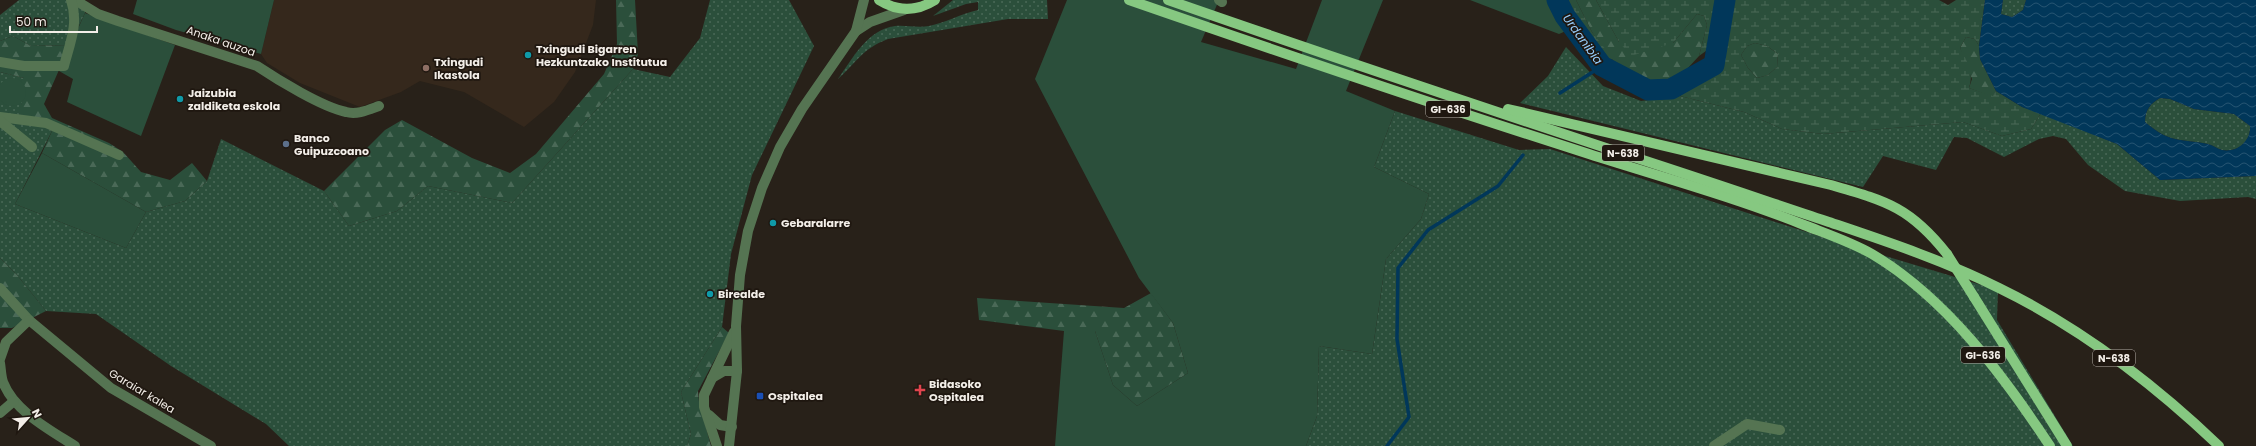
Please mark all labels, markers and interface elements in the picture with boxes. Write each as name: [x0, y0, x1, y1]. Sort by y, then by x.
scale bar: [10, 8, 97, 34]
water label: Urdanibia: [1559, 10, 1607, 68]
text: 50 m: [16, 13, 47, 30]
street label: Anaka auzoa: [184, 22, 258, 60]
place label: Txingudi Bigarren Hezkuntzako Institutua: [536, 41, 667, 70]
marker: Txingudi Bigarren Hezkuntzako Institutua: [523, 50, 533, 60]
place label: Txingudi Ikastola: [434, 54, 483, 83]
marker: Txingudi Ikastola: [421, 63, 431, 73]
place label: Jaizubia zaldiketa eskola: [188, 85, 280, 114]
marker: Jaizubia zaldiketa eskola: [175, 94, 185, 104]
road number: GI-636: [1426, 101, 1470, 117]
place label: Banco Guipuzcoano: [294, 130, 369, 159]
marker: Banco Guipuzcoano: [281, 139, 291, 149]
road number: N-638: [1602, 145, 1644, 161]
place label: Gebaralarre: [781, 215, 850, 231]
marker: Gebaralarre: [768, 218, 778, 228]
place label: Birealde: [718, 286, 765, 302]
marker: Birealde: [705, 289, 715, 299]
road number: GI-636: [1961, 347, 2005, 363]
road number: N-638: [2093, 350, 2135, 366]
street label: Garaiar kalea: [106, 365, 178, 417]
place label: Bidasoko Ospitalea: [929, 376, 984, 405]
marker: Bidasoko Ospitalea: [914, 384, 926, 396]
place label: Ospitalea: [768, 388, 823, 404]
marker: Ospitalea: [755, 391, 765, 401]
north arrow: [8, 398, 48, 438]
text: N: [28, 406, 46, 421]

